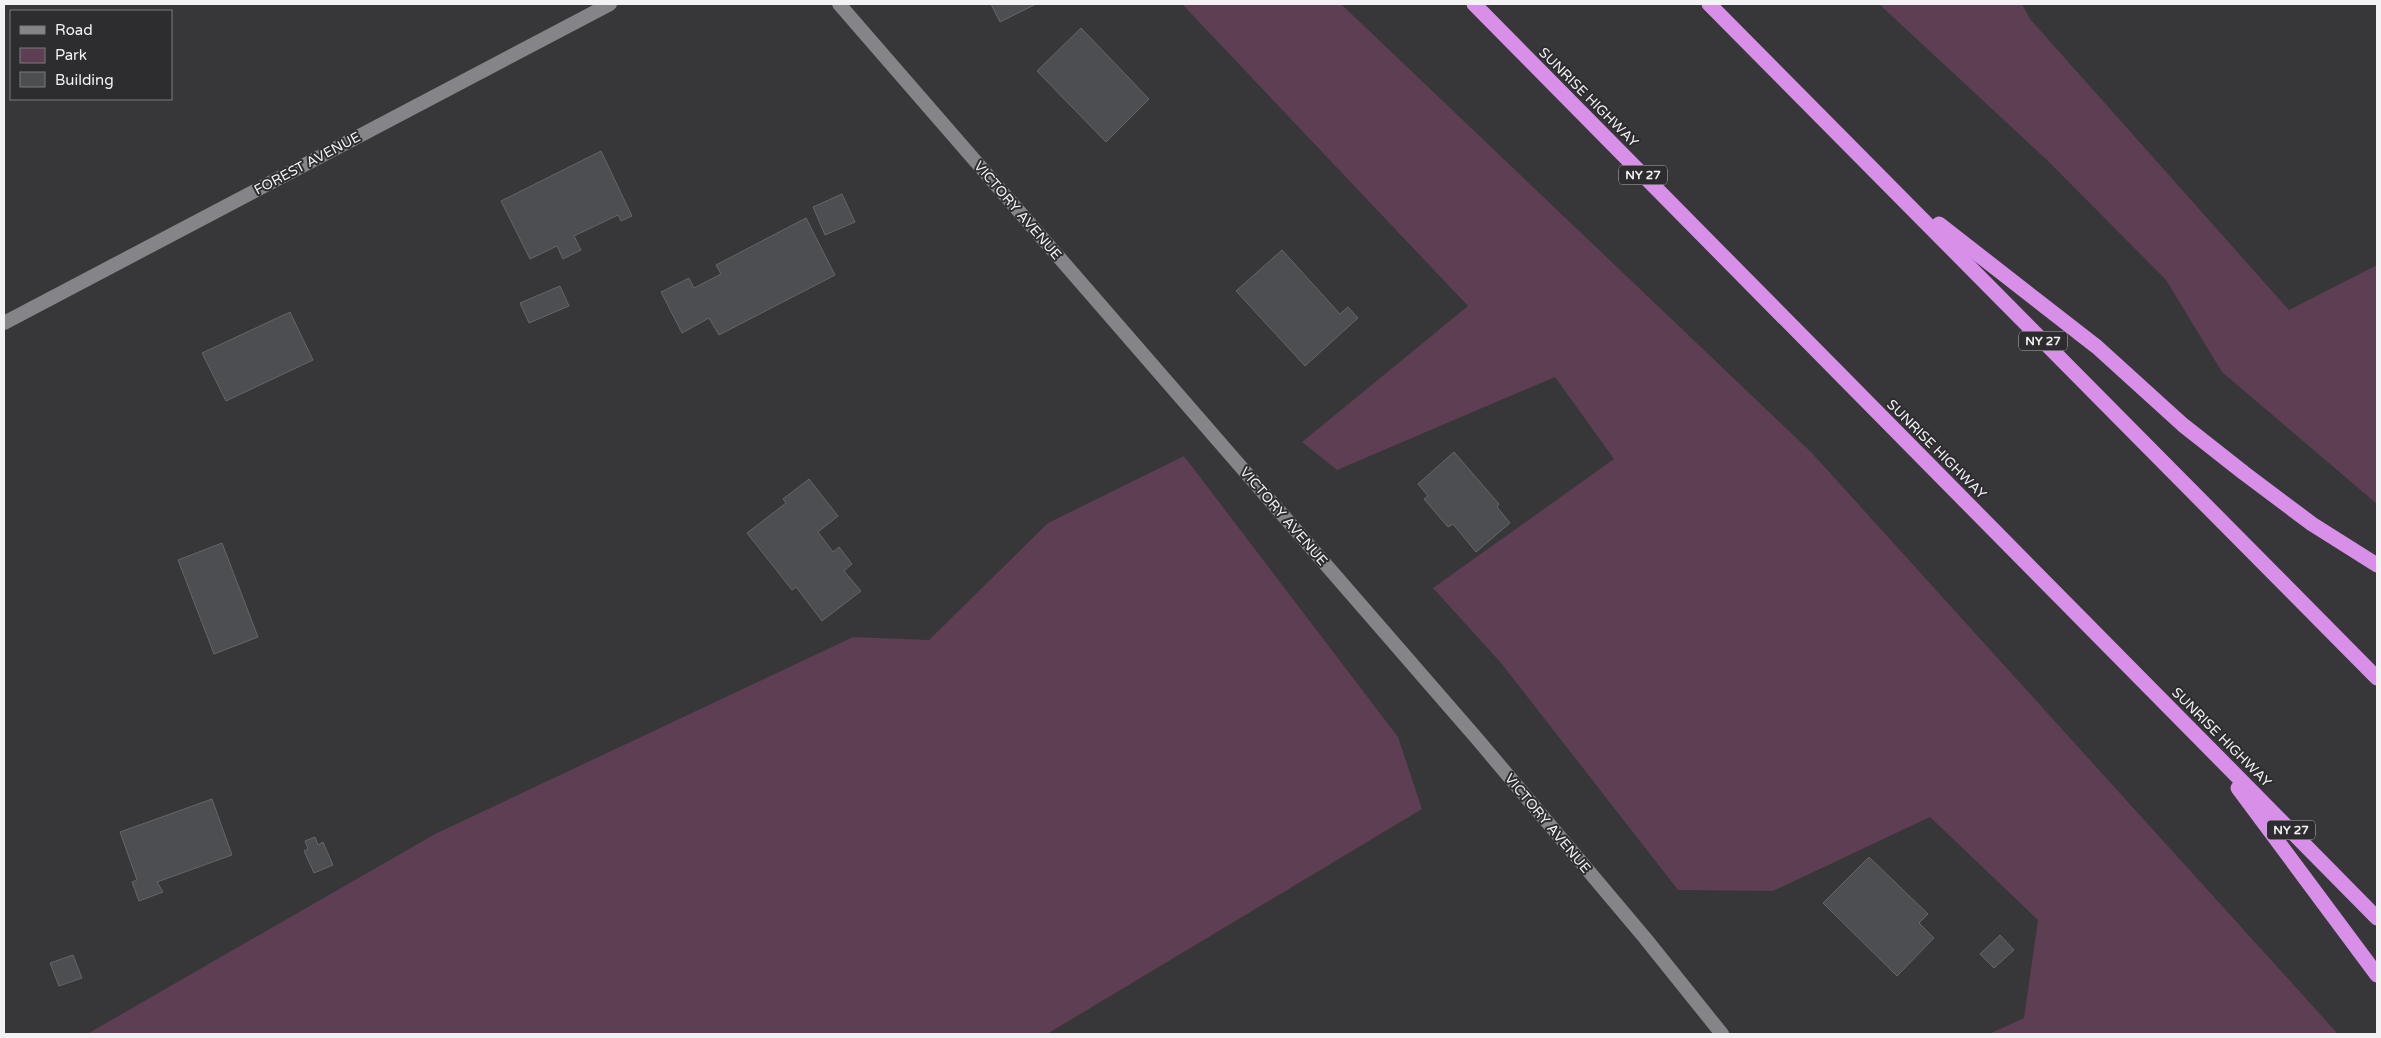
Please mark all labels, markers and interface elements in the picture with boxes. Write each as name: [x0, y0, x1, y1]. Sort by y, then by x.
legend: [10, 10, 172, 100]
text: Road: [55, 21, 93, 39]
street label: SUNRISE HIGHWAY: [1535, 44, 1642, 151]
text: Park: [55, 46, 87, 64]
text: Building: [55, 71, 114, 89]
street label: FOREST AVENUE: [251, 128, 363, 199]
street label: VICTORY AVENUE: [970, 158, 1065, 263]
road number: NY 27: [1619, 166, 1667, 184]
road number: NY 27: [2019, 332, 2067, 351]
street label: SUNRISE HIGHWAY: [1883, 396, 1990, 503]
street label: VICTORY AVENUE: [1236, 464, 1331, 569]
street label: SUNRISE HIGHWAY: [2168, 684, 2275, 791]
street label: VICTORY AVENUE: [1501, 770, 1594, 877]
road number: NY 27: [2267, 820, 2315, 840]

